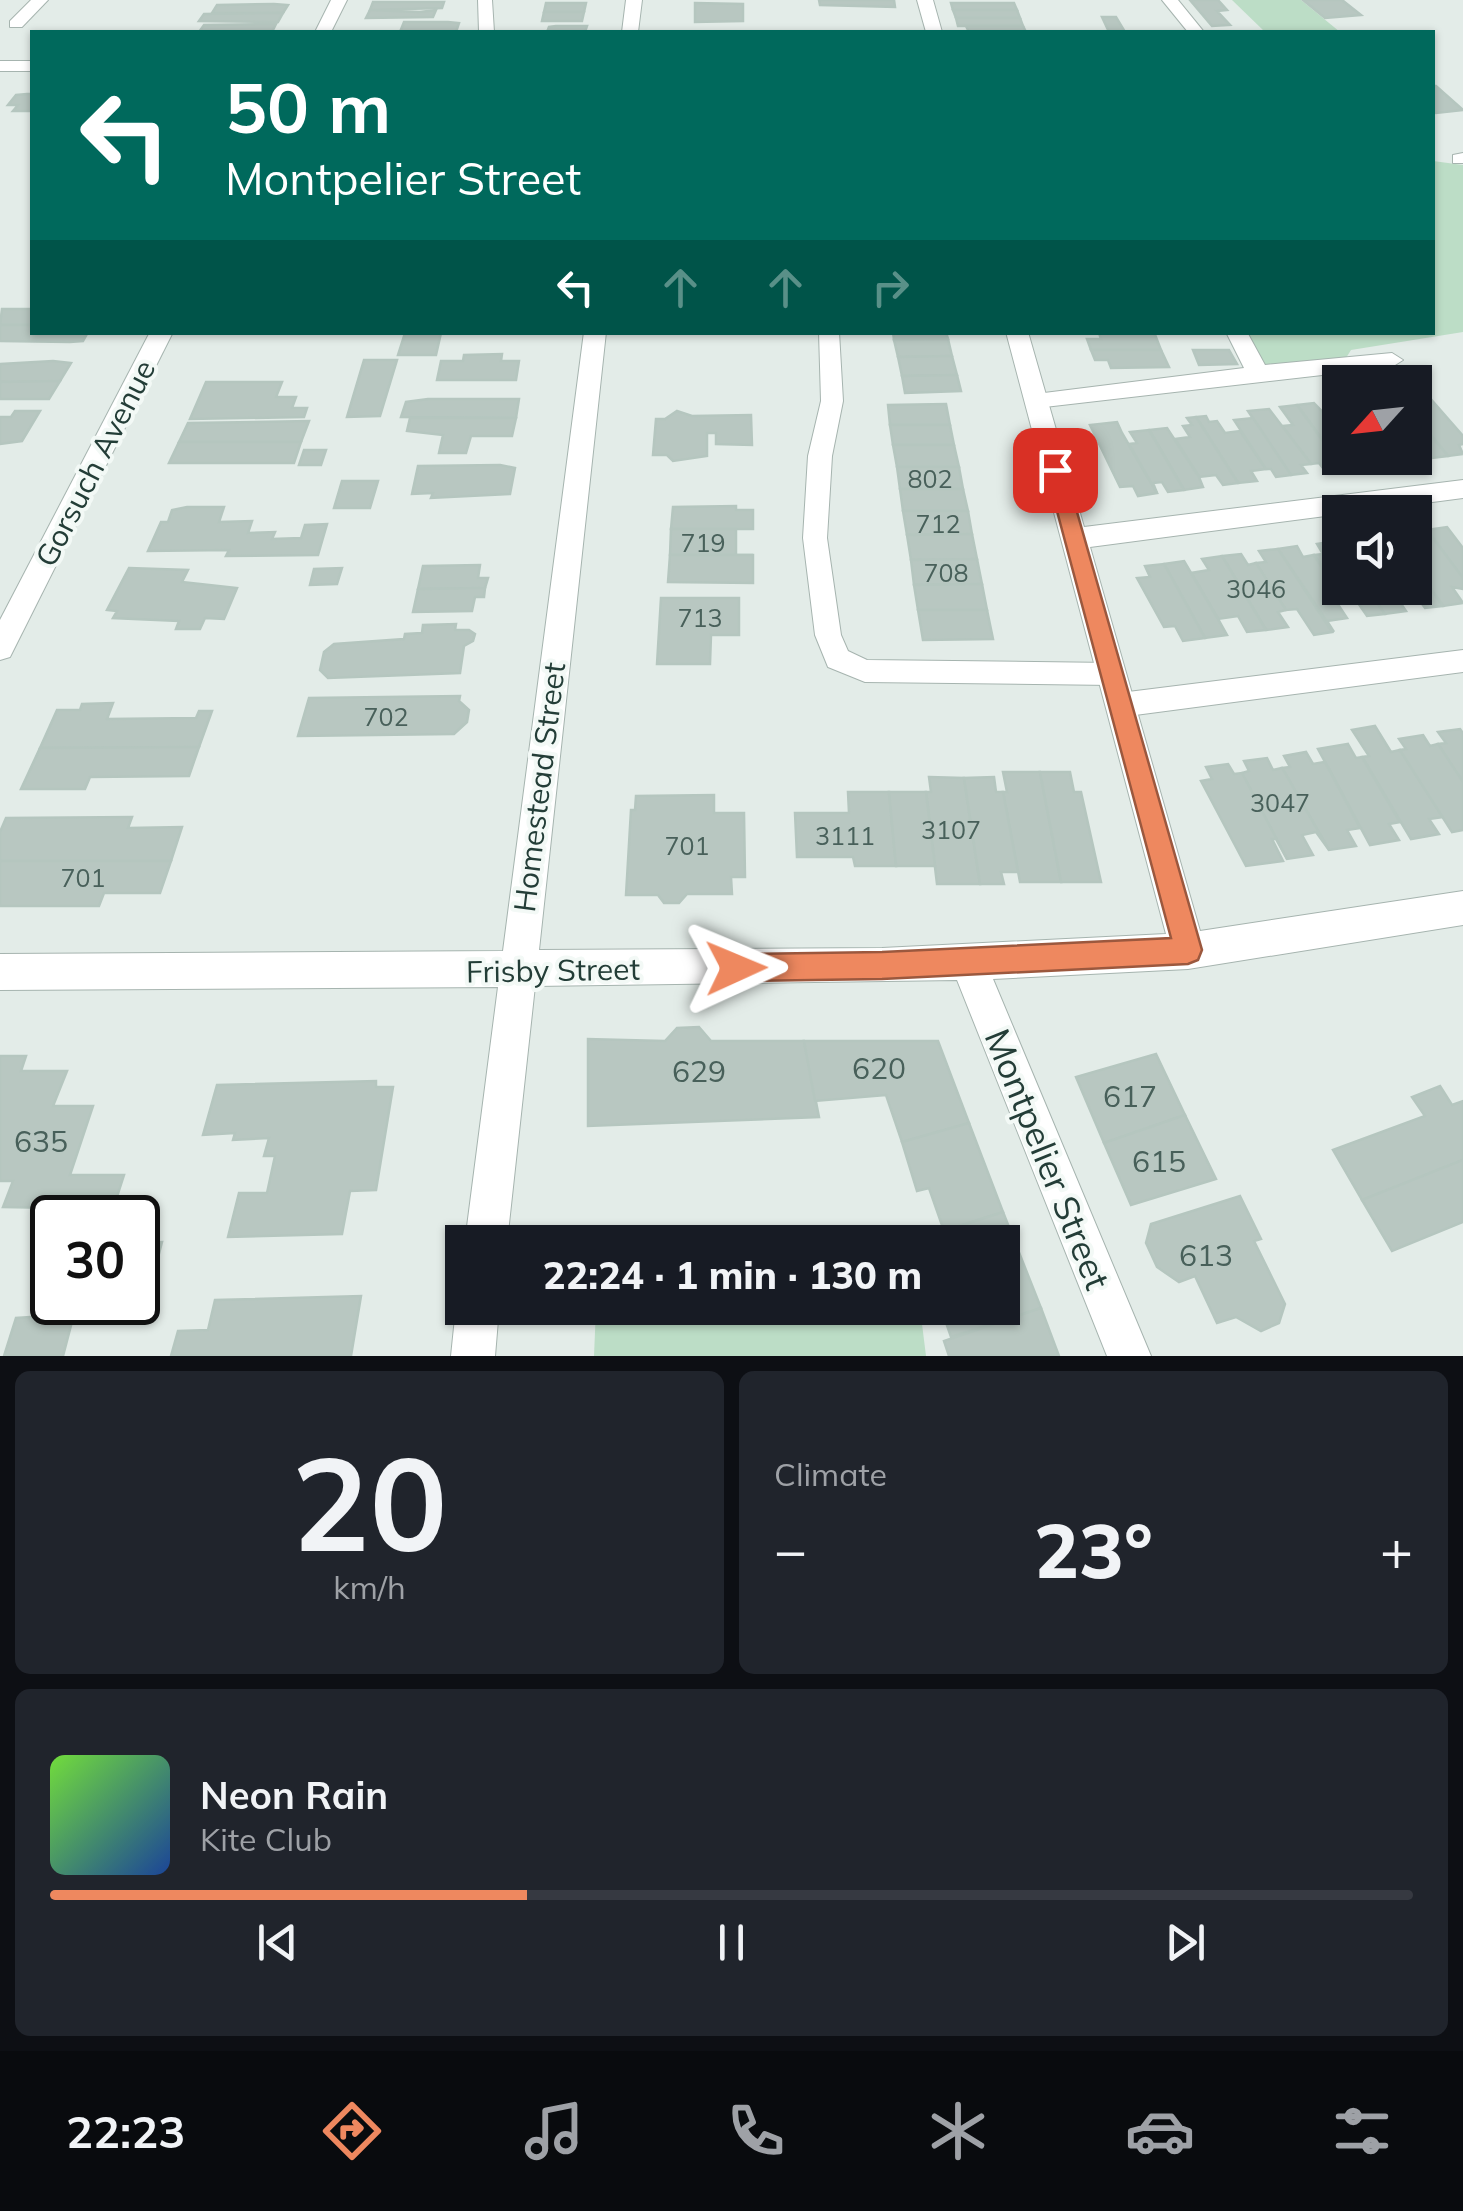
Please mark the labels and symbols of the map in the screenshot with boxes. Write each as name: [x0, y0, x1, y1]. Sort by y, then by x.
street label: Gorsuch Avenue: [27, 353, 163, 573]
north arrow: [1322, 365, 1432, 475]
pin: [1013, 428, 1098, 513]
house number: 802: [907, 463, 953, 494]
house number: 712: [915, 508, 961, 539]
house number: 719: [680, 527, 726, 558]
house number: 708: [923, 557, 969, 588]
house number: 3046: [1226, 573, 1286, 604]
house number: 713: [677, 602, 723, 633]
street label: Homestead Street: [505, 660, 573, 914]
house number: 702: [363, 701, 409, 732]
house number: 3047: [1250, 787, 1310, 818]
house number: 3107: [921, 814, 981, 845]
house number: 3111: [815, 820, 875, 851]
house number: 701: [664, 830, 710, 861]
house number: 701: [60, 862, 106, 893]
position arrow: [684, 916, 788, 1020]
street label: Frisby Street: [466, 949, 640, 991]
street label: Montpelier Street: [976, 1022, 1120, 1296]
house number: 620: [852, 1049, 906, 1087]
house number: 629: [672, 1052, 726, 1090]
house number: 617: [1103, 1077, 1157, 1115]
house number: 635: [14, 1122, 68, 1160]
house number: 615: [1132, 1142, 1186, 1180]
speed limit sign: 30: [30, 1195, 160, 1325]
house number: 613: [1179, 1236, 1233, 1274]

